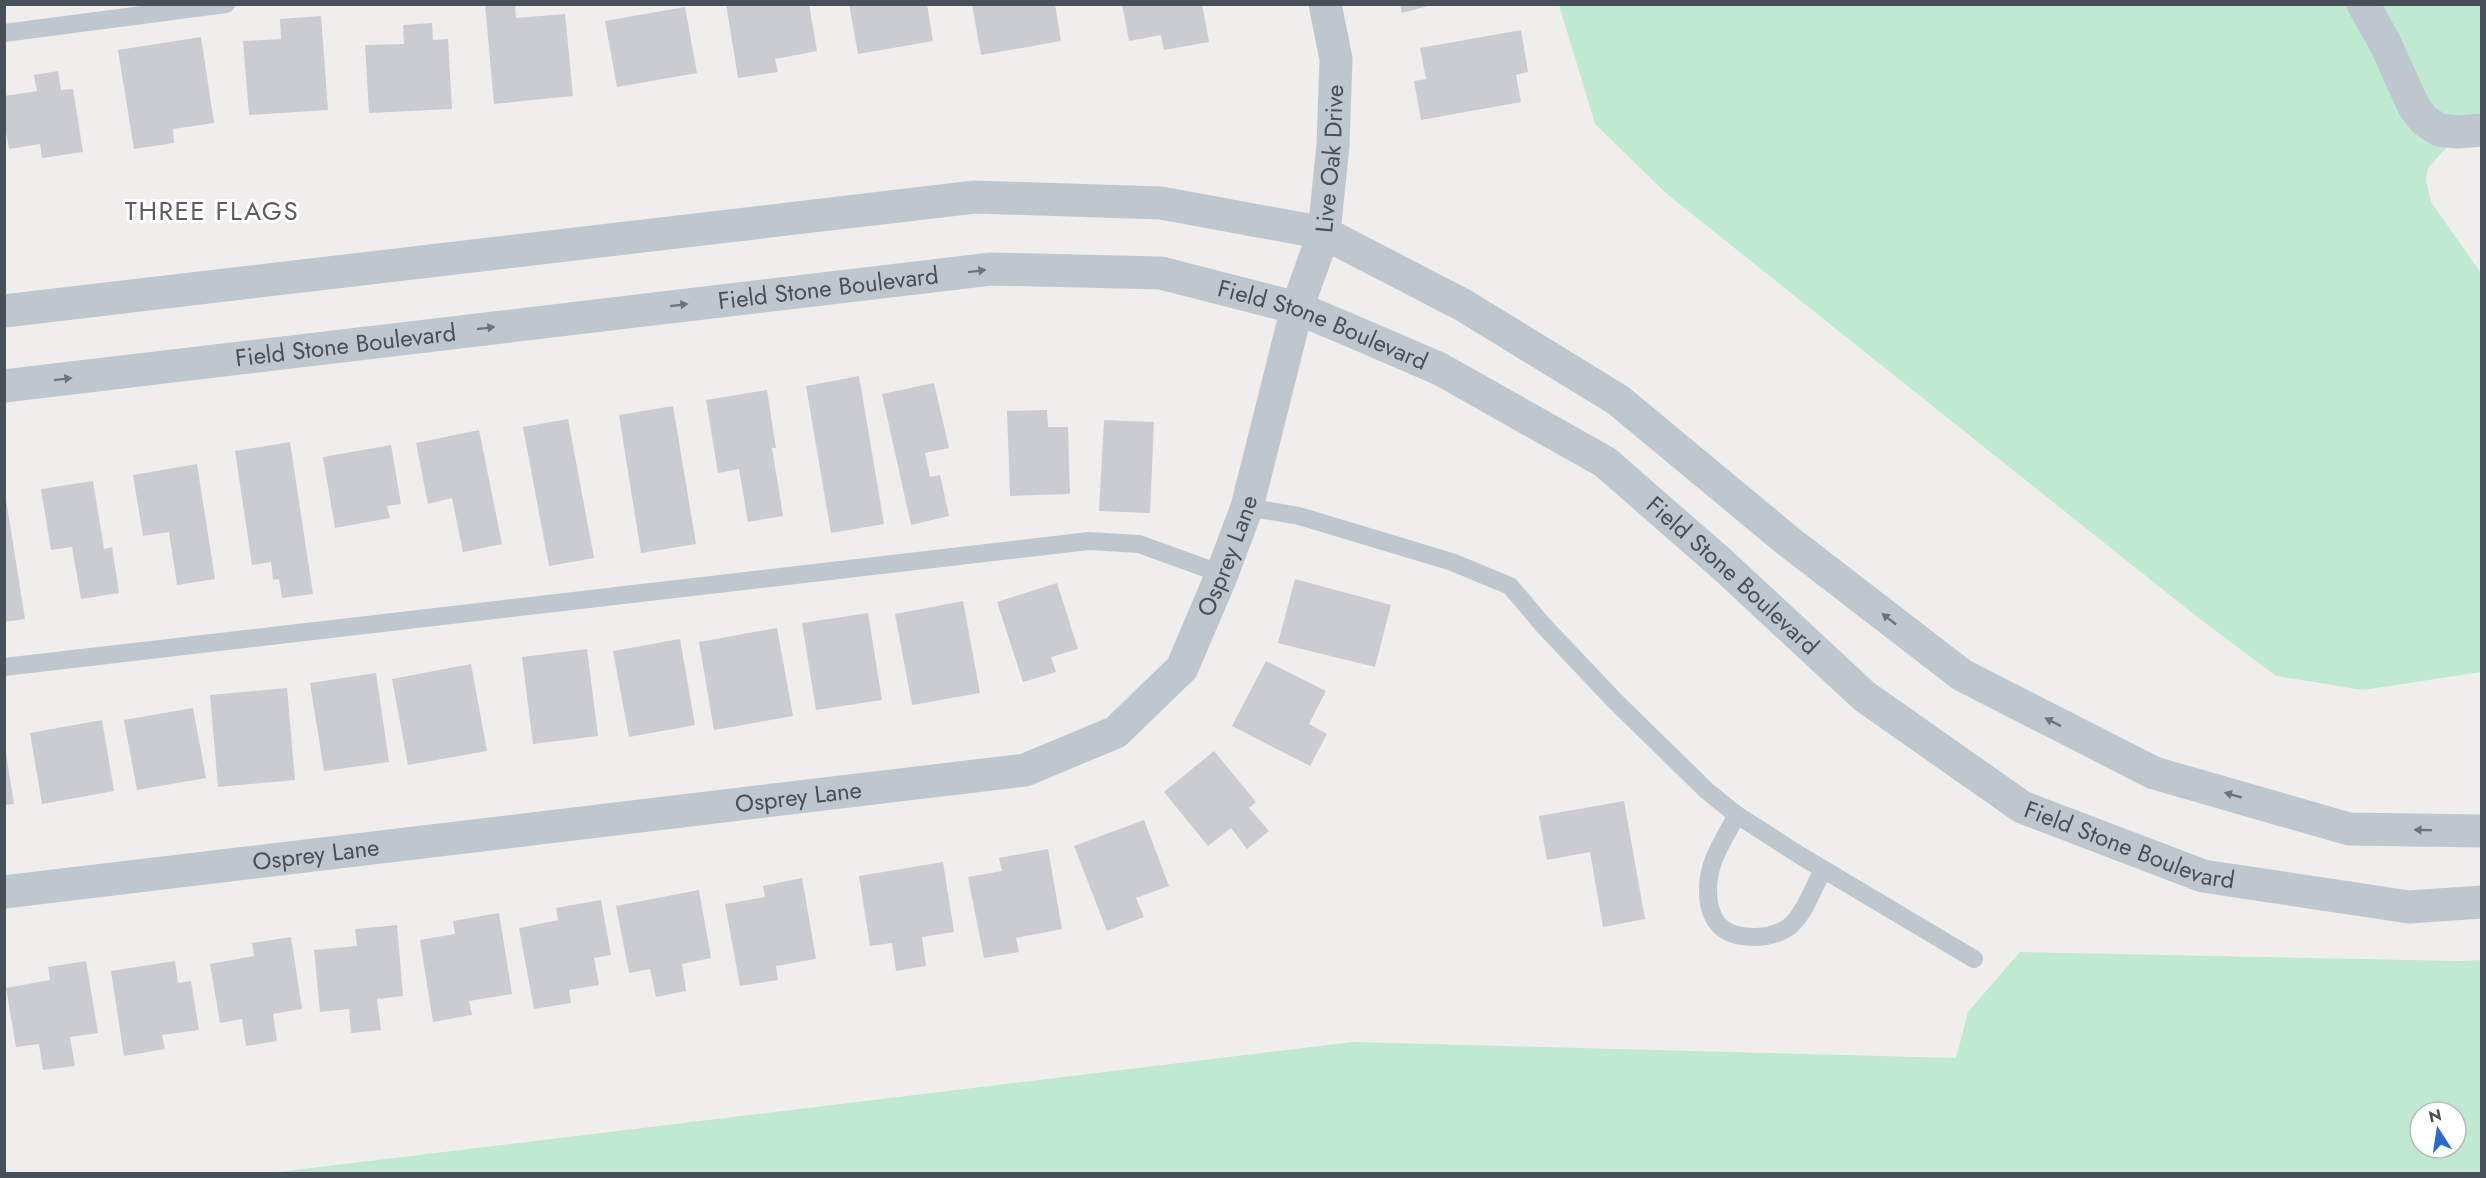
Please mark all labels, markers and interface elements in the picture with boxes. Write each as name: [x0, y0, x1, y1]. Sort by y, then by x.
street label: Live Oak Drive: [1306, 84, 1352, 234]
district label: THREE FLAGS: [125, 192, 299, 230]
street label: Field Stone Boulevard: [716, 257, 940, 318]
one-way arrow: [968, 266, 987, 276]
street label: Field Stone Boulevard: [1214, 270, 1433, 379]
one-way arrow: [670, 300, 689, 310]
street label: Field Stone Boulevard: [233, 315, 458, 375]
one-way arrow: [476, 324, 495, 333]
one-way arrow: [53, 374, 72, 384]
street label: Field Stone Boulevard: [1639, 488, 1827, 663]
street label: Osprey Lane: [1188, 492, 1266, 622]
one-way arrow: [1881, 613, 1896, 625]
one-way arrow: [2044, 717, 2062, 727]
street label: Osprey Lane: [733, 772, 864, 822]
one-way arrow: [2224, 790, 2242, 800]
street label: Field Stone Boulevard: [2019, 791, 2237, 898]
one-way arrow: [2414, 825, 2433, 835]
street label: Osprey Lane: [250, 829, 381, 879]
north arrow: [2408, 1100, 2468, 1160]
text: N: [2426, 1103, 2444, 1128]

